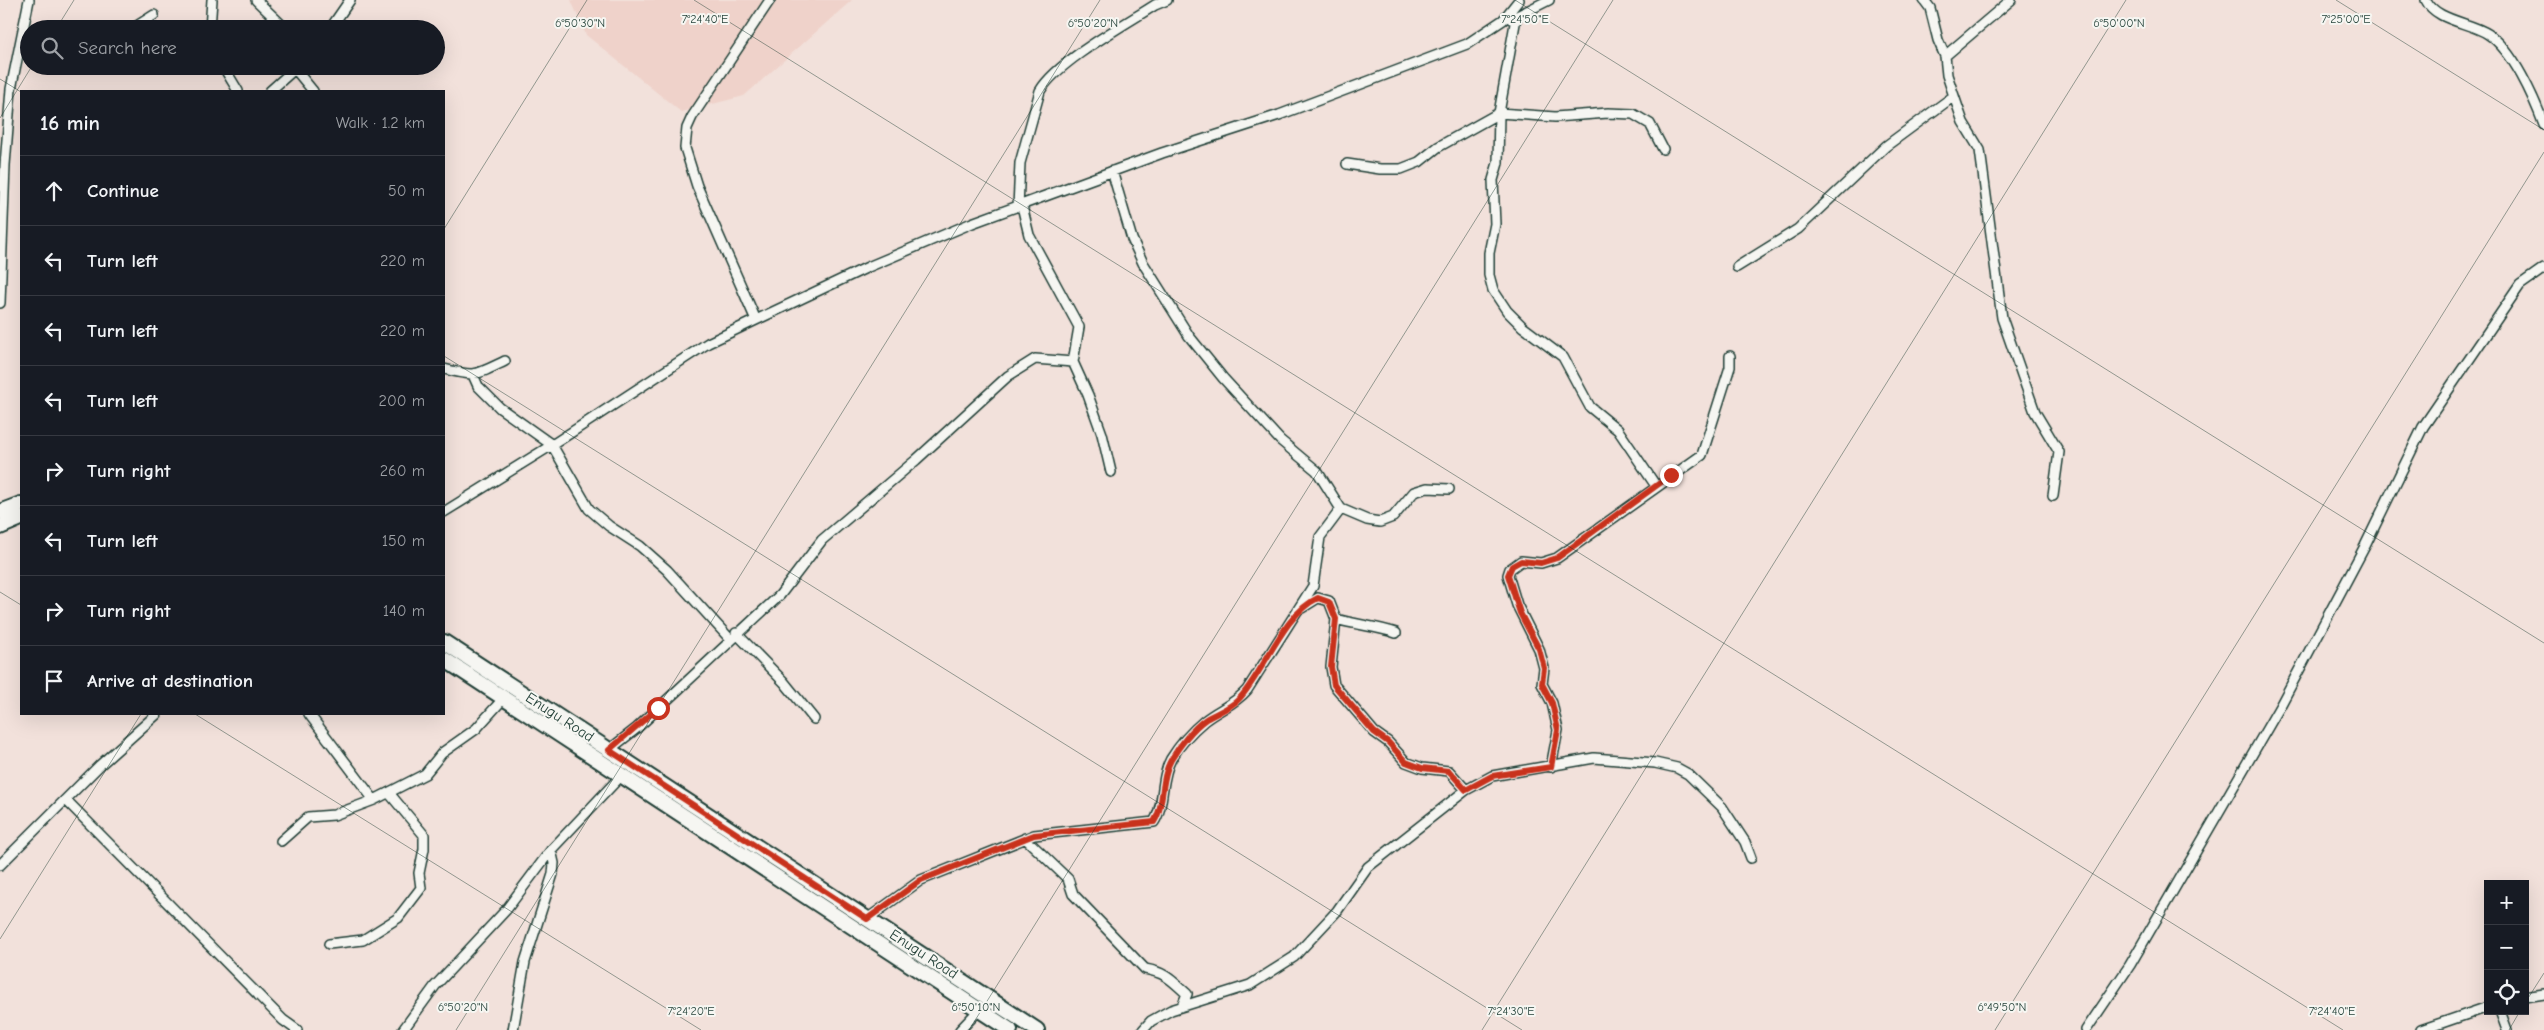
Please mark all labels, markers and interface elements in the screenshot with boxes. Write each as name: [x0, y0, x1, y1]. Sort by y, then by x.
text: 7°24'40"E: [682, 12, 728, 26]
text: 7°24'50"E: [1501, 12, 1549, 26]
text: 7°25'00"E: [2322, 12, 2370, 26]
text: 6°50'30"N: [555, 16, 605, 30]
text: 6°50'20"N: [1068, 16, 1118, 30]
text: 6°50'00"N: [2093, 16, 2145, 30]
search box: [20, 20, 445, 75]
icon: search: [38, 34, 66, 62]
text: Search here: [78, 37, 177, 59]
text: 16 min: [40, 111, 100, 135]
text: Walk · 1.2 km: [336, 114, 425, 132]
icon: ahead: [40, 177, 68, 205]
text: Continue: [87, 180, 159, 202]
text: 50 m: [388, 182, 425, 200]
icon: left: [40, 247, 68, 275]
text: Turn left: [87, 250, 158, 272]
text: 220 m: [380, 252, 425, 270]
icon: left: [40, 317, 68, 345]
text: Turn left: [87, 320, 158, 342]
text: 220 m: [380, 322, 425, 340]
icon: left: [40, 387, 68, 415]
text: Turn left: [87, 390, 158, 412]
text: 200 m: [379, 392, 425, 410]
icon: right: [40, 457, 68, 485]
text: Turn right: [87, 460, 171, 482]
text: 260 m: [380, 462, 425, 480]
route end: [1660, 464, 1683, 487]
icon: left: [40, 527, 68, 555]
text: Turn left: [87, 530, 158, 552]
text: 150 m: [382, 532, 425, 550]
icon: right: [40, 597, 68, 625]
text: Turn right: [87, 600, 171, 622]
text: 140 m: [383, 602, 425, 620]
icon: arrive: [40, 667, 68, 695]
text: Arrive at destination: [87, 670, 253, 692]
street label: Enugu Road: [522, 688, 598, 746]
route start: [647, 697, 670, 720]
map controls: [2484, 880, 2529, 1015]
button: +: [2484, 880, 2529, 925]
street label: Enugu Road: [886, 925, 962, 983]
button: −: [2484, 925, 2529, 970]
button: locate: [2484, 970, 2529, 1015]
text: 6°50'20"N: [438, 1000, 488, 1014]
text: 6°50'10"N: [952, 1000, 1000, 1014]
text: 6°49'50"N: [1977, 1000, 2027, 1014]
text: 7°24'20"E: [667, 1004, 715, 1018]
text: 7°24'30"E: [1488, 1004, 1534, 1018]
text: 7°24'40"E: [2309, 1004, 2355, 1018]

